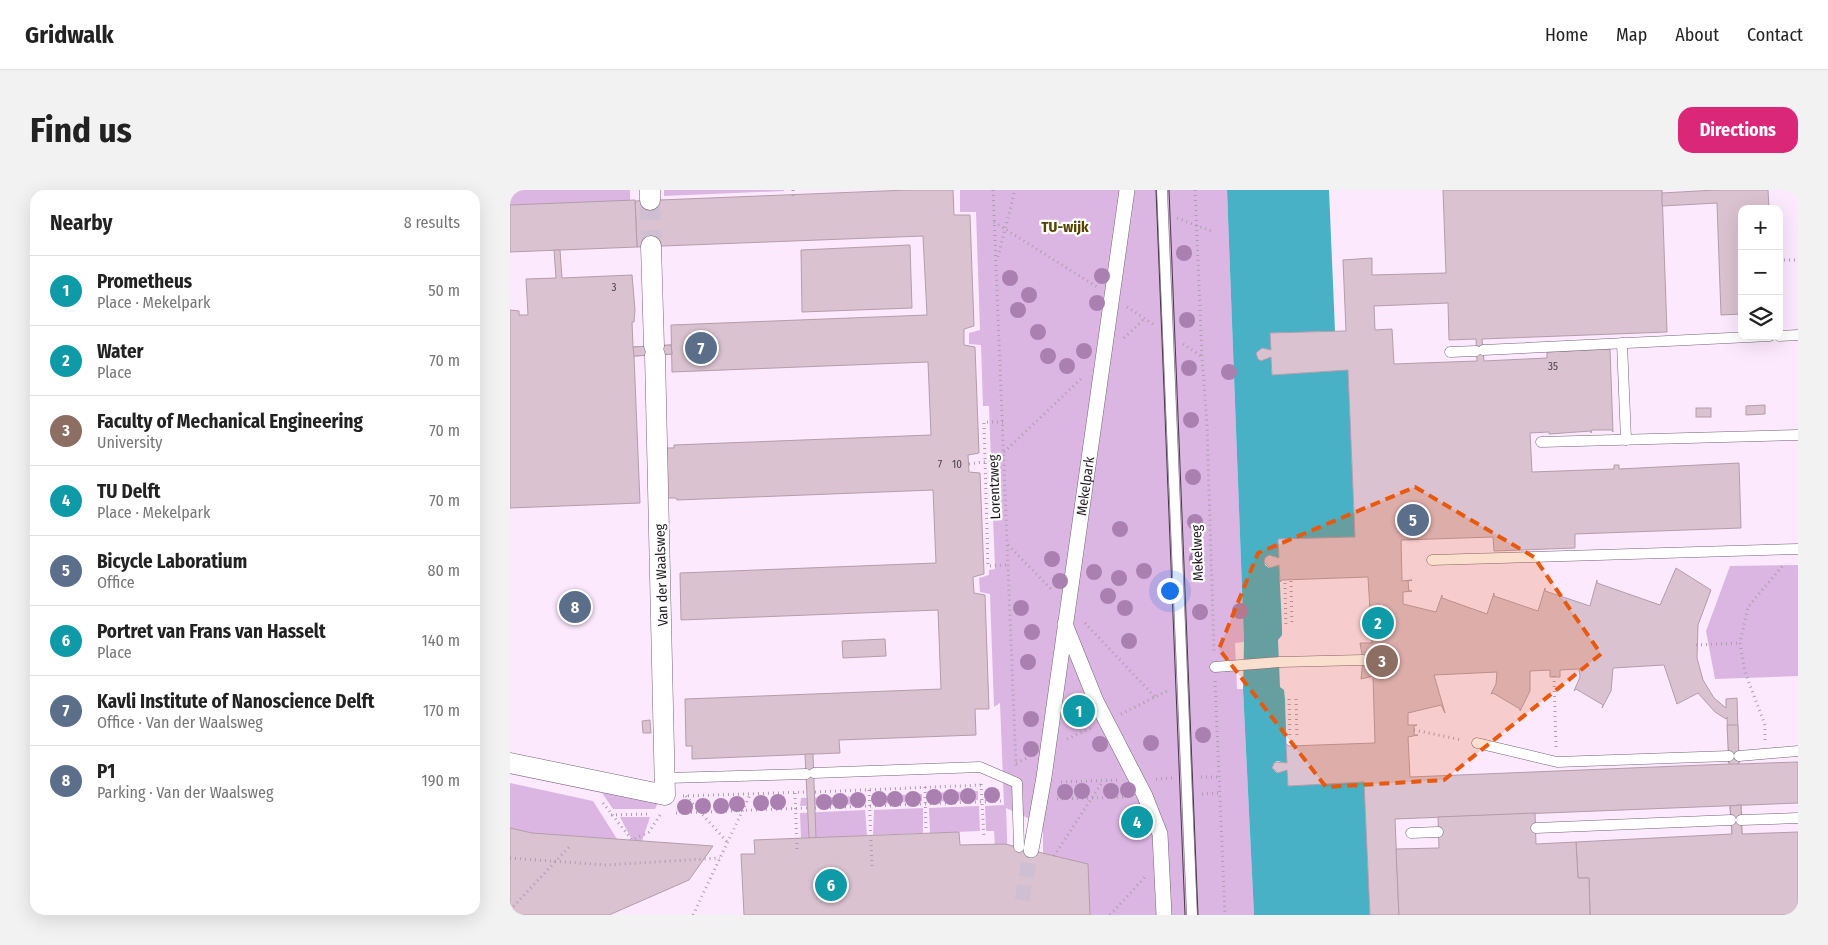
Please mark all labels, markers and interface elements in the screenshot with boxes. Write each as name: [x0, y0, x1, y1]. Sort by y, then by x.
text: Gridwalk: [25, 21, 114, 49]
text: Home: [1545, 24, 1588, 46]
text: Map: [1616, 24, 1647, 46]
text: About: [1675, 24, 1719, 46]
text: Contact: [1747, 24, 1803, 46]
button: Directions: [1678, 107, 1798, 153]
text: Find us: [30, 109, 132, 151]
map controls: [1738, 205, 1783, 340]
button: +: [1738, 205, 1783, 250]
text: Nearby: [50, 210, 112, 236]
text: 8 results: [404, 213, 460, 232]
district label: TU-wijk: [1041, 218, 1089, 236]
button: −: [1738, 250, 1783, 295]
text: Prometheus: [97, 270, 192, 293]
text: 1: [63, 281, 69, 300]
text: 50 m: [428, 281, 460, 300]
house number: 3: [612, 281, 617, 294]
text: Place · Mekelpark: [97, 293, 211, 312]
button: layers: [1738, 295, 1783, 340]
pin: 7: [685, 329, 717, 367]
text: Water: [97, 340, 143, 363]
text: 2: [62, 351, 70, 370]
text: 70 m: [429, 351, 460, 370]
house number: 35: [1548, 360, 1558, 373]
text: Place: [97, 363, 132, 382]
text: Faculty of Mechanical Engineering: [97, 410, 363, 433]
text: 3: [62, 421, 70, 440]
text: 70 m: [429, 421, 460, 440]
text: University: [97, 433, 162, 452]
street label: Lorentzweg: [985, 454, 1004, 520]
street label: Mekelpark: [1073, 455, 1098, 517]
house number: 7: [938, 458, 943, 471]
house number: 10: [952, 458, 962, 471]
text: TU Delft: [97, 480, 160, 503]
text: 4: [62, 491, 70, 510]
text: 70 m: [429, 491, 460, 510]
pin: 5: [1397, 501, 1429, 539]
text: Place · Mekelpark: [97, 503, 211, 522]
street label: Van der Waalsweg: [651, 523, 672, 627]
street label: Mekelweg: [1188, 524, 1207, 582]
text: Bicycle Laboratium: [97, 550, 247, 573]
text: 5: [62, 561, 70, 580]
text: 80 m: [428, 561, 460, 580]
text: Office: [97, 573, 135, 592]
your location: [1157, 578, 1183, 604]
pin: 8: [559, 588, 591, 626]
pin: 2: [1362, 604, 1394, 642]
text: Portret van Frans van Hasselt: [97, 620, 326, 643]
text: 6: [62, 631, 70, 650]
text: 140 m: [422, 631, 460, 650]
pin: 3: [1366, 642, 1398, 680]
text: Place: [97, 643, 132, 662]
text: Kavli Institute of Nanoscience Delft: [97, 690, 374, 713]
pin: 1: [1063, 692, 1095, 730]
text: 7: [63, 701, 69, 720]
text: 170 m: [423, 701, 460, 720]
text: Office · Van der Waalsweg: [97, 713, 263, 732]
text: P1: [97, 760, 115, 783]
text: 8: [62, 771, 70, 790]
text: 190 m: [422, 771, 460, 790]
text: Parking · Van der Waalsweg: [97, 783, 273, 802]
pin: 4: [1121, 803, 1153, 841]
pin: 6: [815, 866, 847, 904]

